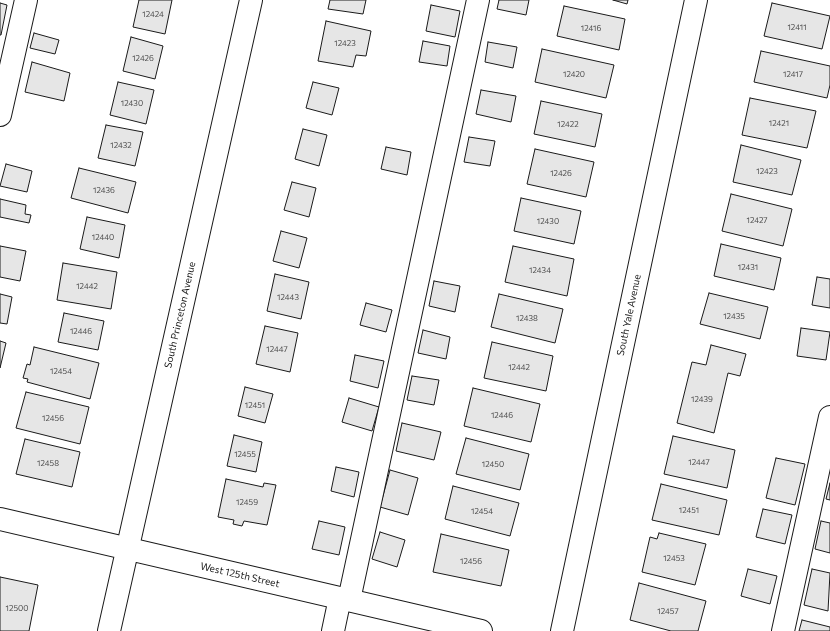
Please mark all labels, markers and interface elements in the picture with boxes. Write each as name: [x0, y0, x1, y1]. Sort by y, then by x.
house number: 12424: [142, 9, 164, 19]
house number: 12411: [787, 22, 807, 32]
house number: 12416: [581, 23, 601, 33]
house number: 12423: [334, 38, 356, 48]
house number: 12426: [132, 53, 154, 63]
house number: 12420: [563, 69, 585, 79]
house number: 12417: [783, 69, 803, 79]
house number: 12430: [121, 98, 143, 108]
house number: 12421: [769, 118, 789, 128]
house number: 12422: [557, 119, 579, 129]
house number: 12432: [110, 140, 132, 150]
house number: 12423: [756, 166, 778, 176]
house number: 12426: [550, 168, 572, 178]
house number: 12436: [93, 185, 115, 195]
house number: 12427: [746, 215, 768, 225]
house number: 12430: [537, 216, 559, 226]
house number: 12440: [92, 232, 114, 242]
street label: South Princeton Avenue: [162, 261, 198, 369]
house number: 12431: [738, 262, 758, 272]
house number: 12434: [529, 265, 551, 275]
street label: South Yale Avenue: [615, 273, 643, 357]
house number: 12442: [76, 281, 98, 291]
house number: 12443: [277, 292, 299, 302]
house number: 12435: [723, 311, 745, 321]
house number: 12438: [516, 313, 538, 323]
house number: 12446: [70, 326, 92, 336]
house number: 12447: [266, 344, 288, 354]
house number: 12442: [508, 362, 530, 372]
house number: 12454: [50, 366, 72, 376]
house number: 12439: [691, 394, 713, 404]
house number: 12451: [245, 400, 265, 410]
house number: 12446: [491, 410, 513, 420]
house number: 12456: [42, 413, 64, 423]
house number: 12455: [234, 449, 256, 459]
house number: 12447: [688, 457, 710, 467]
house number: 12458: [37, 458, 59, 468]
house number: 12450: [482, 459, 504, 469]
house number: 12459: [236, 497, 258, 507]
house number: 12451: [679, 505, 699, 515]
house number: 12454: [471, 506, 493, 516]
house number: 12453: [663, 553, 685, 563]
house number: 12456: [460, 556, 482, 566]
street label: West 125th Street: [199, 560, 281, 590]
house number: 12500: [6, 603, 28, 613]
house number: 12457: [657, 606, 679, 616]

